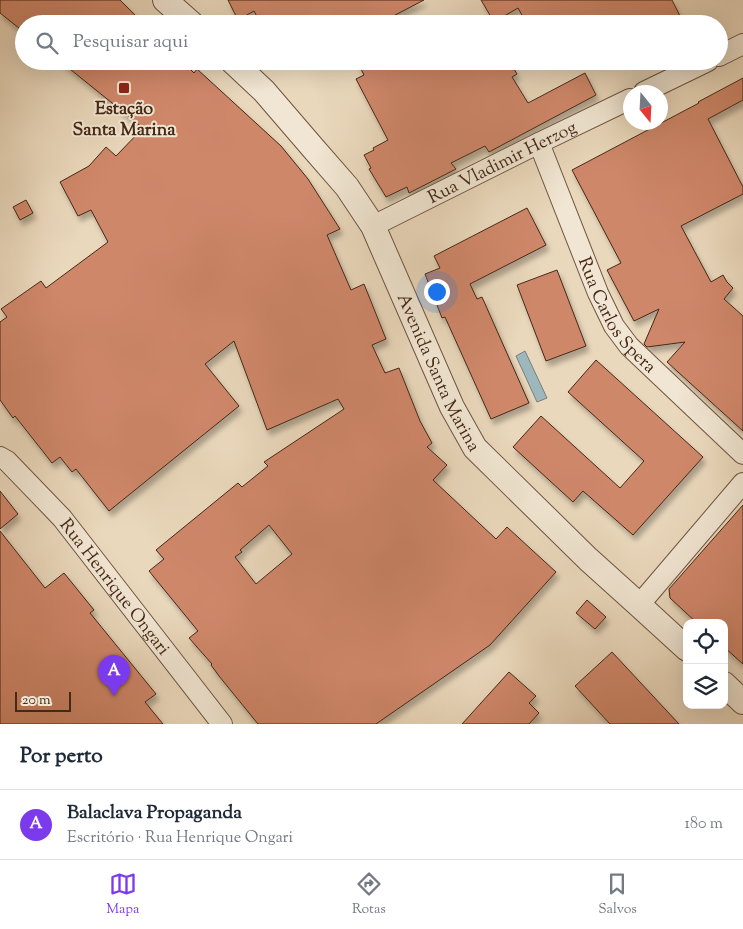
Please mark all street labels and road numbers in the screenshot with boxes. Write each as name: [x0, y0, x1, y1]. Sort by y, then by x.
street label: Rua Vladimir Herzog: [424, 116, 582, 212]
street label: Rua Carlos Spera: [570, 254, 661, 380]
street label: Avenida Santa Marina: [389, 290, 486, 457]
street label: Rua Henrique Ongari: [52, 514, 175, 662]

